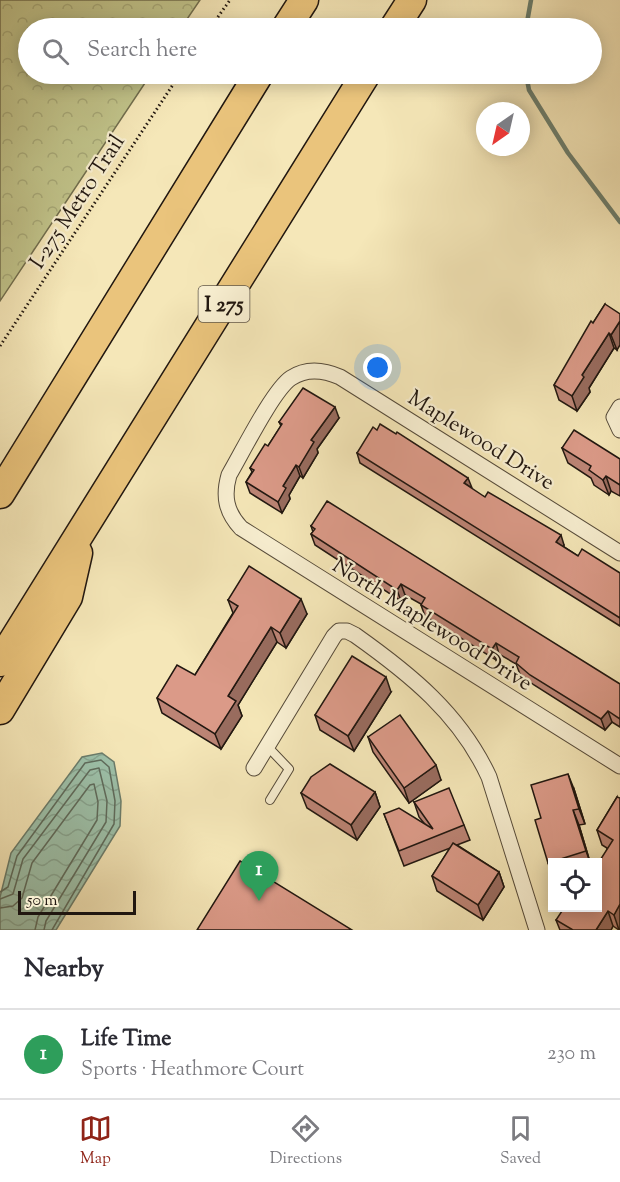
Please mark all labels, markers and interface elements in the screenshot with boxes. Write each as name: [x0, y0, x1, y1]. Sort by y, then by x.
search box: [18, 18, 602, 84]
icon: search: [39, 35, 72, 68]
text: Search here: [87, 35, 197, 67]
north arrow: [476, 102, 530, 156]
street label: I-275 Metro Trail: [23, 129, 134, 276]
road number: I 275: [198, 286, 250, 322]
your location: [363, 353, 392, 382]
street label: Maplewood Drive: [401, 383, 560, 500]
street label: North Maplewood Drive: [325, 551, 538, 700]
pin: 1: [240, 852, 278, 901]
map controls: [548, 858, 602, 912]
button: locate: [548, 858, 602, 912]
scale bar: [18, 888, 136, 916]
text: 50 m: [27, 890, 58, 913]
text: Nearby: [24, 951, 104, 988]
text: Life Time: [81, 1024, 171, 1056]
text: 1: [40, 1040, 47, 1069]
text: 230 m: [547, 1040, 596, 1069]
text: Sports · Heathmore Court: [81, 1056, 304, 1085]
tab: Map: [79, 1112, 112, 1171]
tab: Directions: [270, 1112, 342, 1171]
tab: Saved: [500, 1112, 541, 1171]

